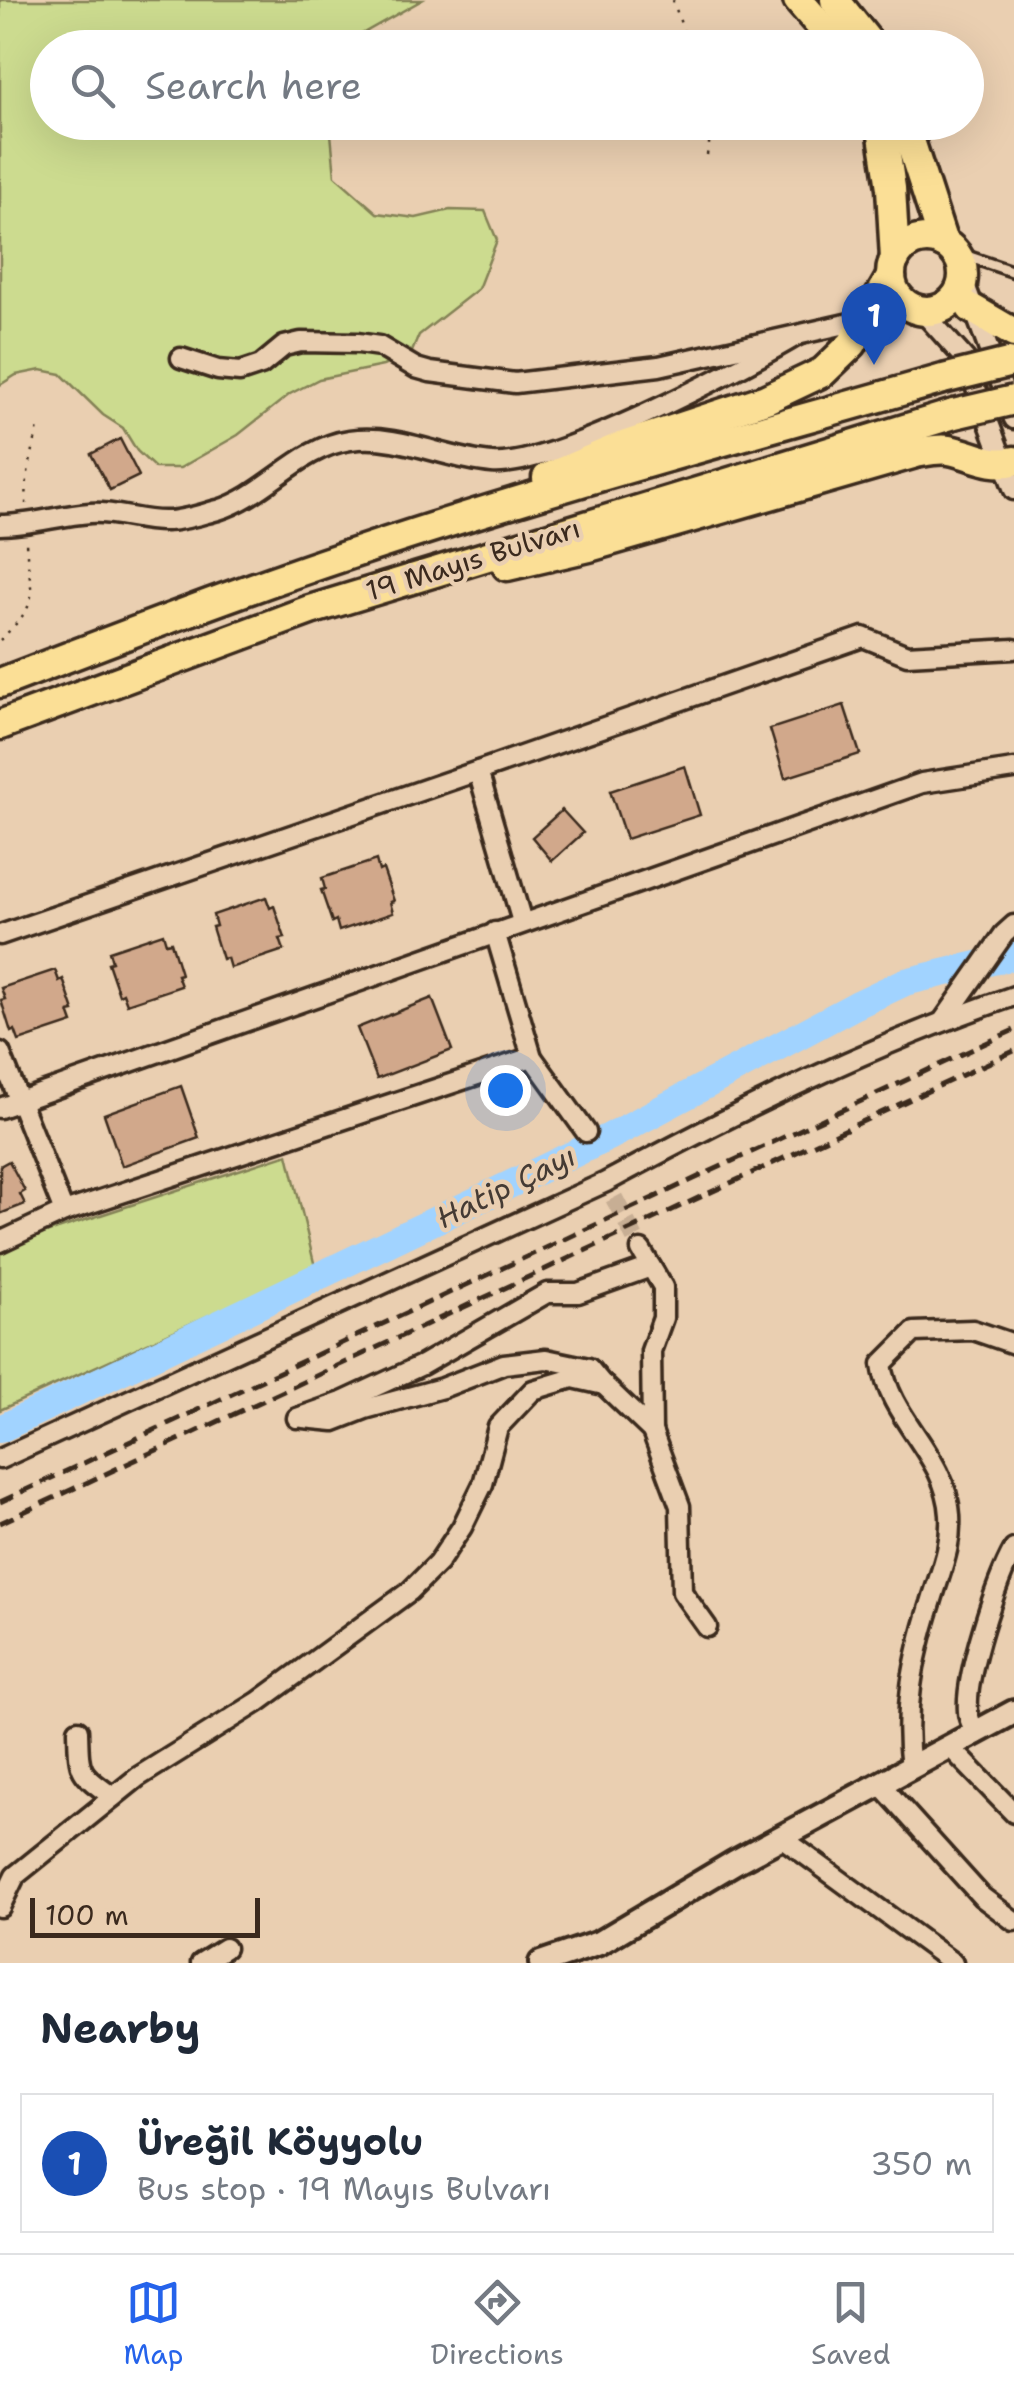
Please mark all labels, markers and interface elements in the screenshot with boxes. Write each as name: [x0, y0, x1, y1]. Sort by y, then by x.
search box: [30, 30, 984, 140]
icon: search: [65, 58, 120, 113]
text: Search here: [145, 60, 362, 111]
pin: 1: [842, 282, 906, 365]
street label: 19 Mayıs Bulvarı: [361, 508, 585, 610]
your location: [480, 1065, 531, 1116]
water label: Hatip Çayı: [429, 1135, 582, 1238]
scale bar: [30, 1893, 260, 1938]
text: 100 m: [45, 1896, 129, 1934]
text: Nearby: [40, 2000, 200, 2056]
text: Üreğil Köyyolu: [137, 2116, 423, 2167]
text: 1: [67, 2142, 82, 2185]
text: 350 m: [870, 2142, 972, 2185]
text: Bus stop · 19 Mayıs Bulvarı: [137, 2167, 551, 2210]
tab: Map: [124, 2275, 183, 2373]
tab: Directions: [430, 2275, 564, 2373]
tab: Saved: [811, 2275, 890, 2373]

